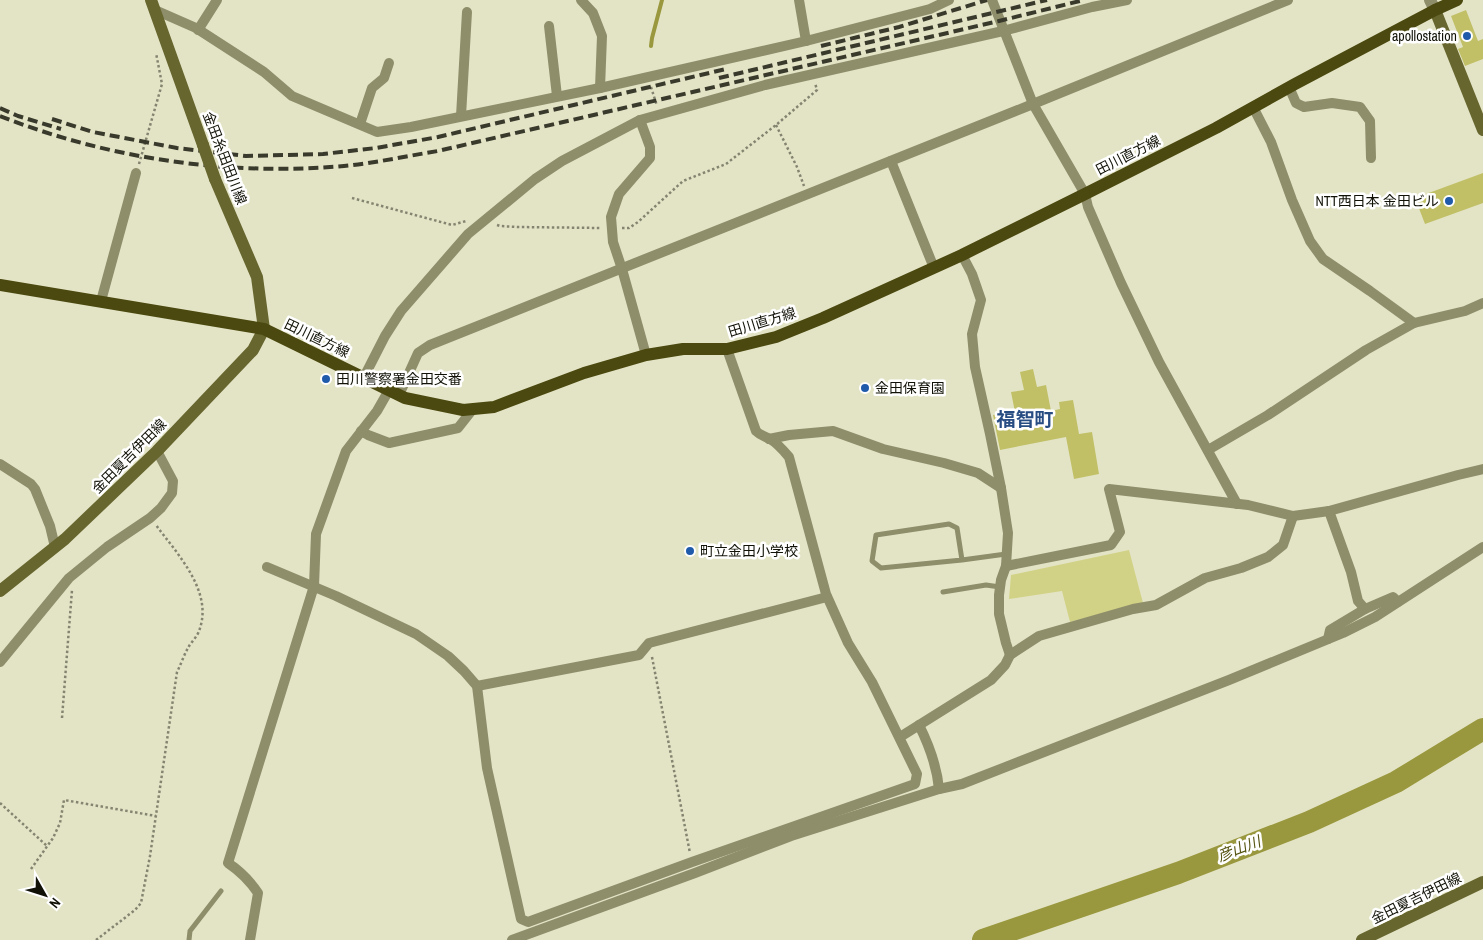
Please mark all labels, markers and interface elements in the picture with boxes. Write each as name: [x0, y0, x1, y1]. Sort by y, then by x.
place label: apollostation: [1392, 27, 1457, 45]
marker: apollostation: [1461, 30, 1473, 42]
street label: 金田糸田田川線: [199, 109, 251, 207]
street label: 田川直方線: [1093, 131, 1163, 179]
place label: NTT西日本 金田ビル: [1315, 192, 1439, 210]
marker: NTT西日本 金田ビル: [1443, 195, 1455, 207]
street label: 田川直方線: [726, 303, 798, 341]
street label: 田川直方線: [282, 315, 352, 361]
place label: 田川警察署金田交番: [336, 370, 462, 388]
marker: 田川警察署金田交番: [320, 373, 332, 385]
place label: 金田保育園: [875, 379, 945, 397]
marker: 金田保育園: [859, 382, 871, 394]
district label: 福智町: [996, 406, 1054, 432]
street label: 金田夏吉伊田線: [88, 415, 170, 497]
place label: 町立金田小学校: [700, 542, 798, 560]
marker: 町立金田小学校: [684, 545, 696, 557]
water label: 彦山川: [1214, 830, 1265, 866]
street label: 金田夏吉伊田線: [1368, 868, 1464, 928]
north arrow: [20, 870, 70, 920]
text: N: [45, 894, 65, 912]

